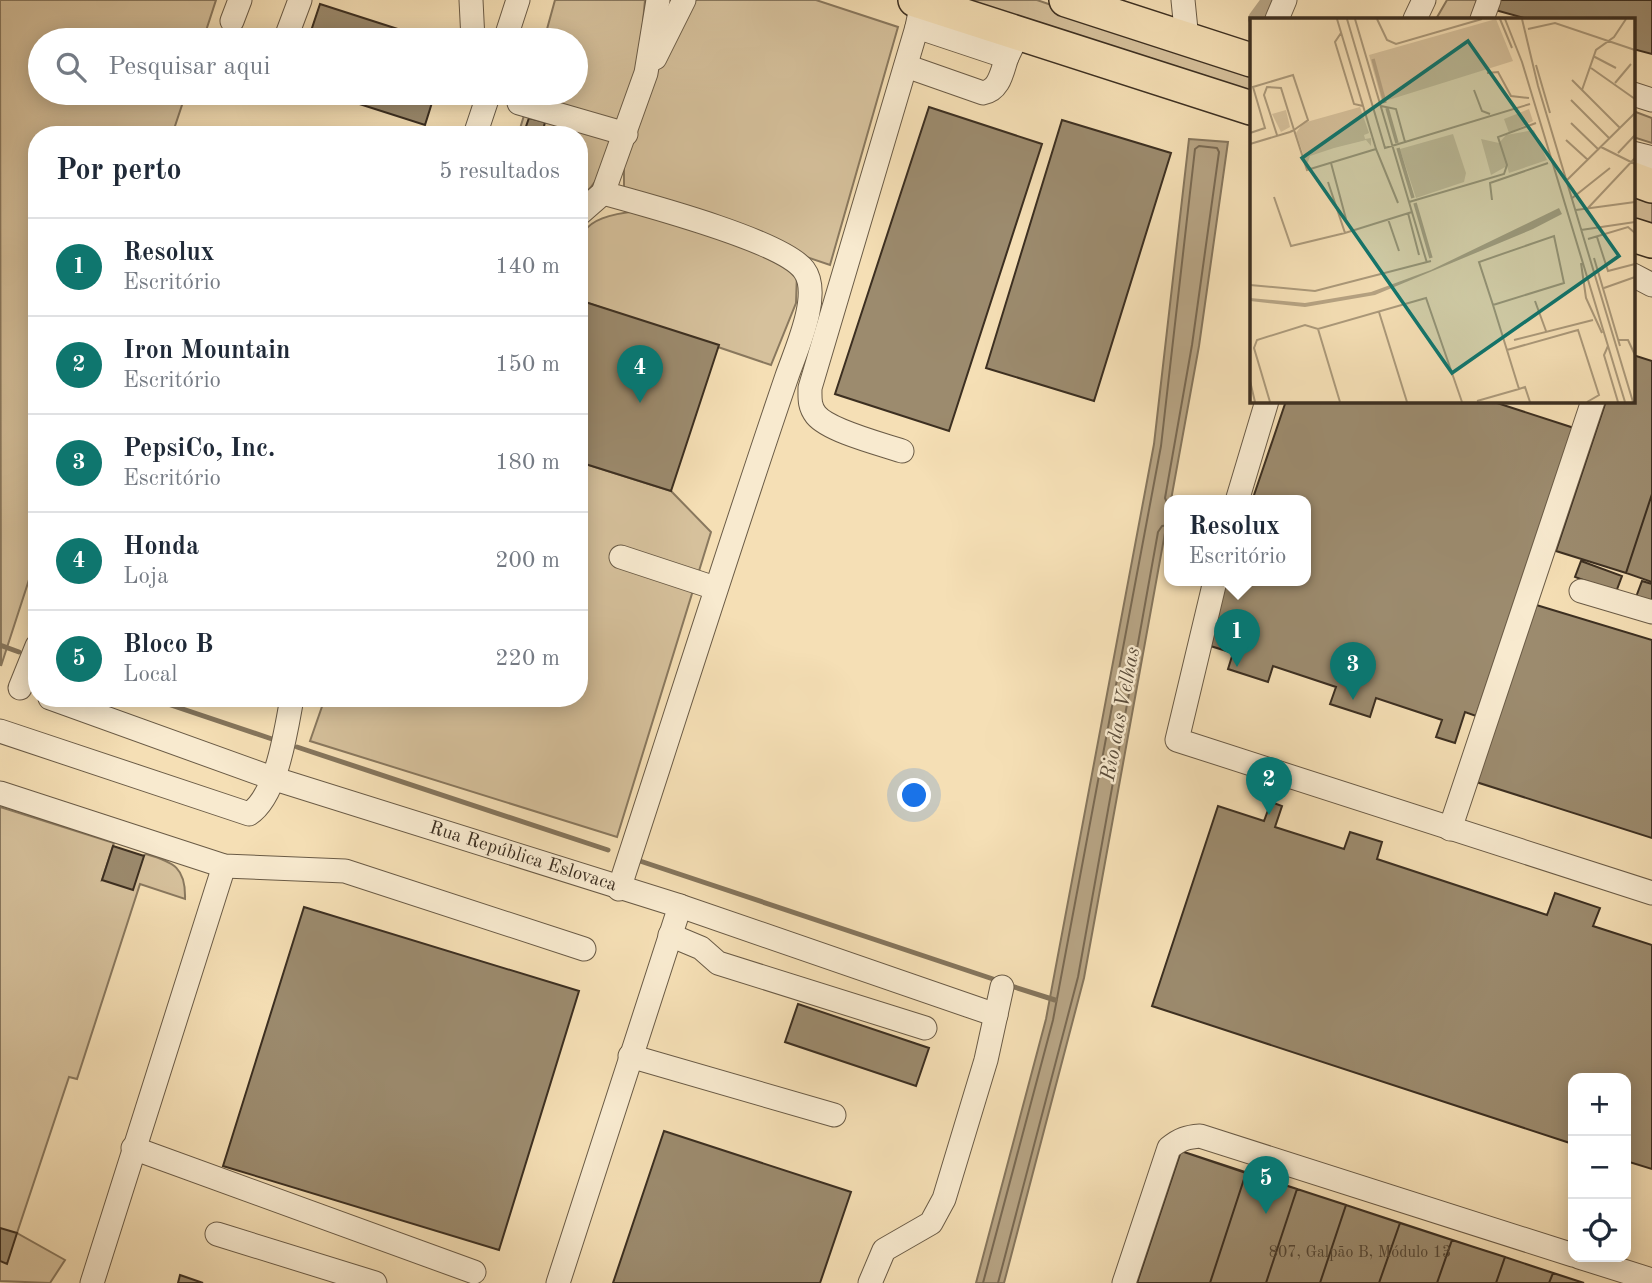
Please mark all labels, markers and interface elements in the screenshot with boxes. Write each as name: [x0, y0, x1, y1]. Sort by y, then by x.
inset map: [1250, 18, 1634, 402]
search box: [28, 28, 588, 105]
icon: search: [52, 48, 90, 86]
text: Pesquisar aqui: [108, 54, 270, 80]
text: Por perto: [56, 156, 182, 186]
text: 5 resultados: [439, 160, 560, 183]
text: Resolux: [123, 240, 214, 266]
text: 1: [72, 255, 86, 278]
text: 140 m: [495, 255, 560, 278]
text: Escritório: [123, 271, 221, 294]
text: Iron Mountain: [123, 338, 290, 364]
pin: 4: [617, 345, 663, 403]
text: 2: [72, 353, 86, 376]
text: 150 m: [495, 353, 560, 376]
text: Escritório: [123, 369, 221, 392]
text: PepsiCo, Inc.: [123, 436, 275, 462]
text: 3: [72, 451, 86, 474]
text: 180 m: [495, 451, 560, 474]
text: Escritório: [123, 467, 221, 490]
popup: [1164, 495, 1311, 586]
text: Resolux: [1188, 514, 1280, 540]
text: Honda: [123, 534, 199, 560]
text: Escritório: [1188, 545, 1287, 568]
text: 4: [72, 549, 86, 572]
text: 200 m: [495, 549, 560, 572]
text: Loja: [123, 565, 169, 588]
pin: 1: [1214, 609, 1260, 667]
text: Bloco B: [123, 632, 214, 658]
pin: 3: [1330, 642, 1376, 700]
water label: Rio das Velhas: [1098, 645, 1144, 784]
text: 5: [72, 647, 86, 670]
text: 220 m: [495, 647, 560, 670]
text: Local: [123, 663, 177, 686]
pin: 2: [1246, 757, 1292, 815]
your location: [897, 778, 931, 812]
street label: Rua República Eslovaca: [427, 818, 620, 895]
map controls: [1568, 1073, 1631, 1262]
button: +: [1568, 1073, 1631, 1136]
button: −: [1568, 1136, 1631, 1199]
pin: 5: [1243, 1156, 1289, 1214]
button: locate: [1568, 1199, 1631, 1262]
house number: 807, Galpão B, Módulo 13: [1269, 1245, 1451, 1261]

